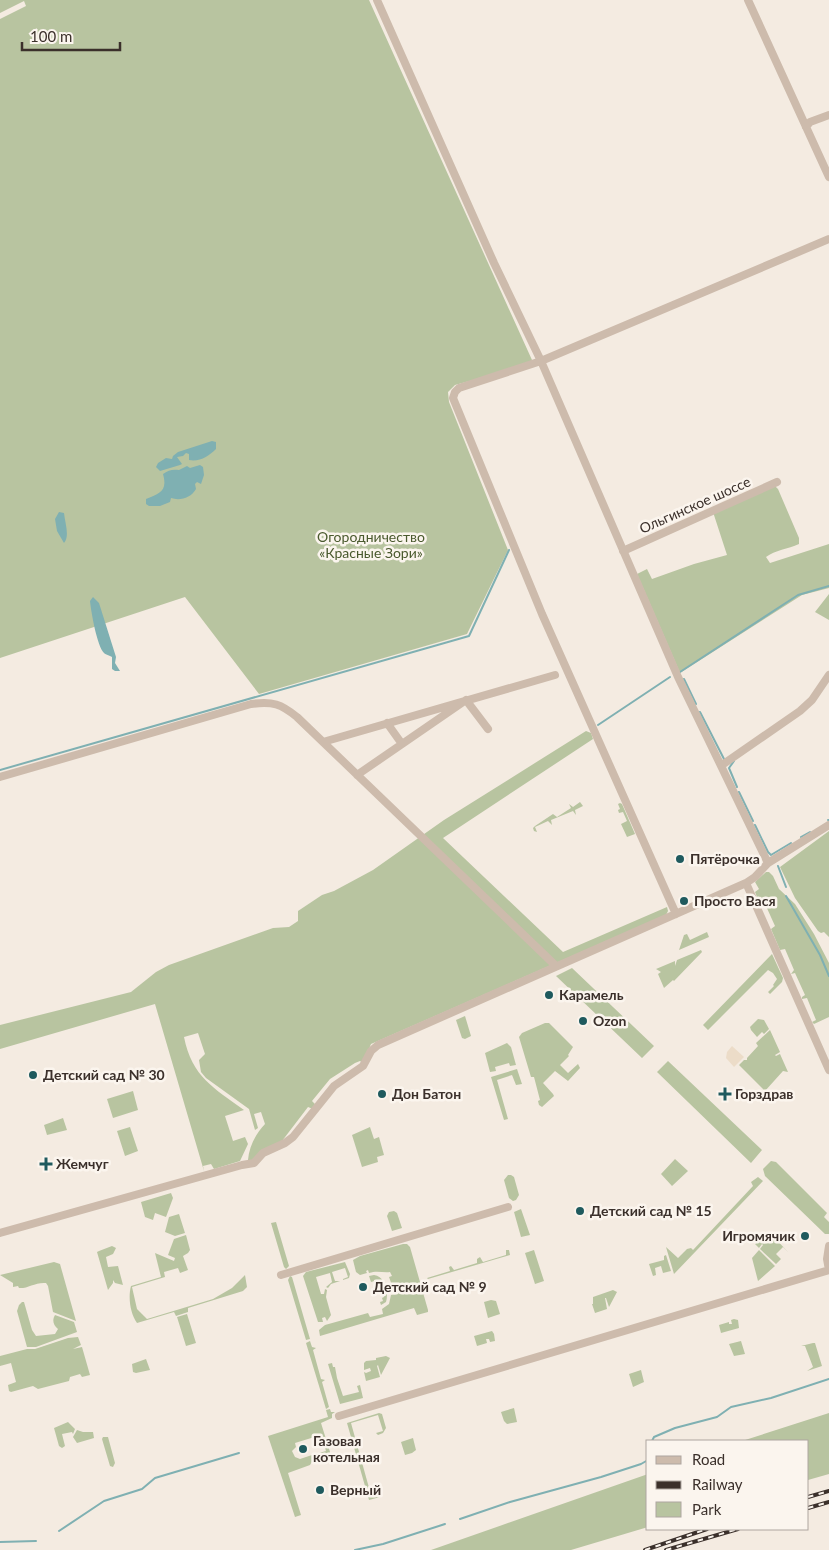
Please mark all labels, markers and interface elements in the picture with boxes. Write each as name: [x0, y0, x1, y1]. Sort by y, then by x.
scale bar: [22, 20, 120, 52]
text: 100 m: [30, 27, 72, 45]
street label: Ольгинское шоссе: [637, 472, 753, 537]
park label: Огородничество «Красные Зори»: [317, 528, 425, 561]
place label: Пятёрочка: [690, 850, 760, 867]
marker: Пятёрочка: [674, 853, 686, 865]
place label: Просто Вася: [694, 892, 776, 909]
marker: Просто Вася: [678, 895, 690, 907]
place label: Карамель: [559, 986, 624, 1003]
marker: Карамель: [543, 989, 555, 1001]
place label: Ozon: [593, 1012, 627, 1029]
marker: Ozon: [577, 1015, 589, 1027]
place label: Детский сад № 30: [43, 1066, 165, 1083]
marker: Детский сад № 30: [27, 1069, 39, 1081]
place label: Дон Батон: [392, 1085, 461, 1102]
place label: Горздрав: [735, 1085, 793, 1102]
marker: Дон Батон: [376, 1088, 388, 1100]
marker: Горздрав: [719, 1088, 731, 1100]
place label: Жемчуг: [56, 1155, 109, 1172]
marker: Жемчуг: [40, 1158, 52, 1170]
place label: Детский сад № 15: [590, 1202, 712, 1219]
marker: Детский сад № 15: [574, 1205, 586, 1217]
place label: Игромячик: [722, 1227, 795, 1244]
marker: Игромячик: [799, 1230, 811, 1242]
place label: Детский сад № 9: [373, 1278, 487, 1295]
marker: Детский сад № 9: [357, 1281, 369, 1293]
place label: Газовая котельная: [313, 1432, 380, 1465]
legend: [646, 1440, 809, 1530]
marker: Газовая котельная: [297, 1443, 309, 1455]
text: Road: [692, 1450, 725, 1468]
text: Railway: [692, 1475, 743, 1493]
place label: Верный: [330, 1481, 381, 1498]
marker: Верный: [314, 1484, 326, 1496]
text: Park: [692, 1500, 722, 1518]

